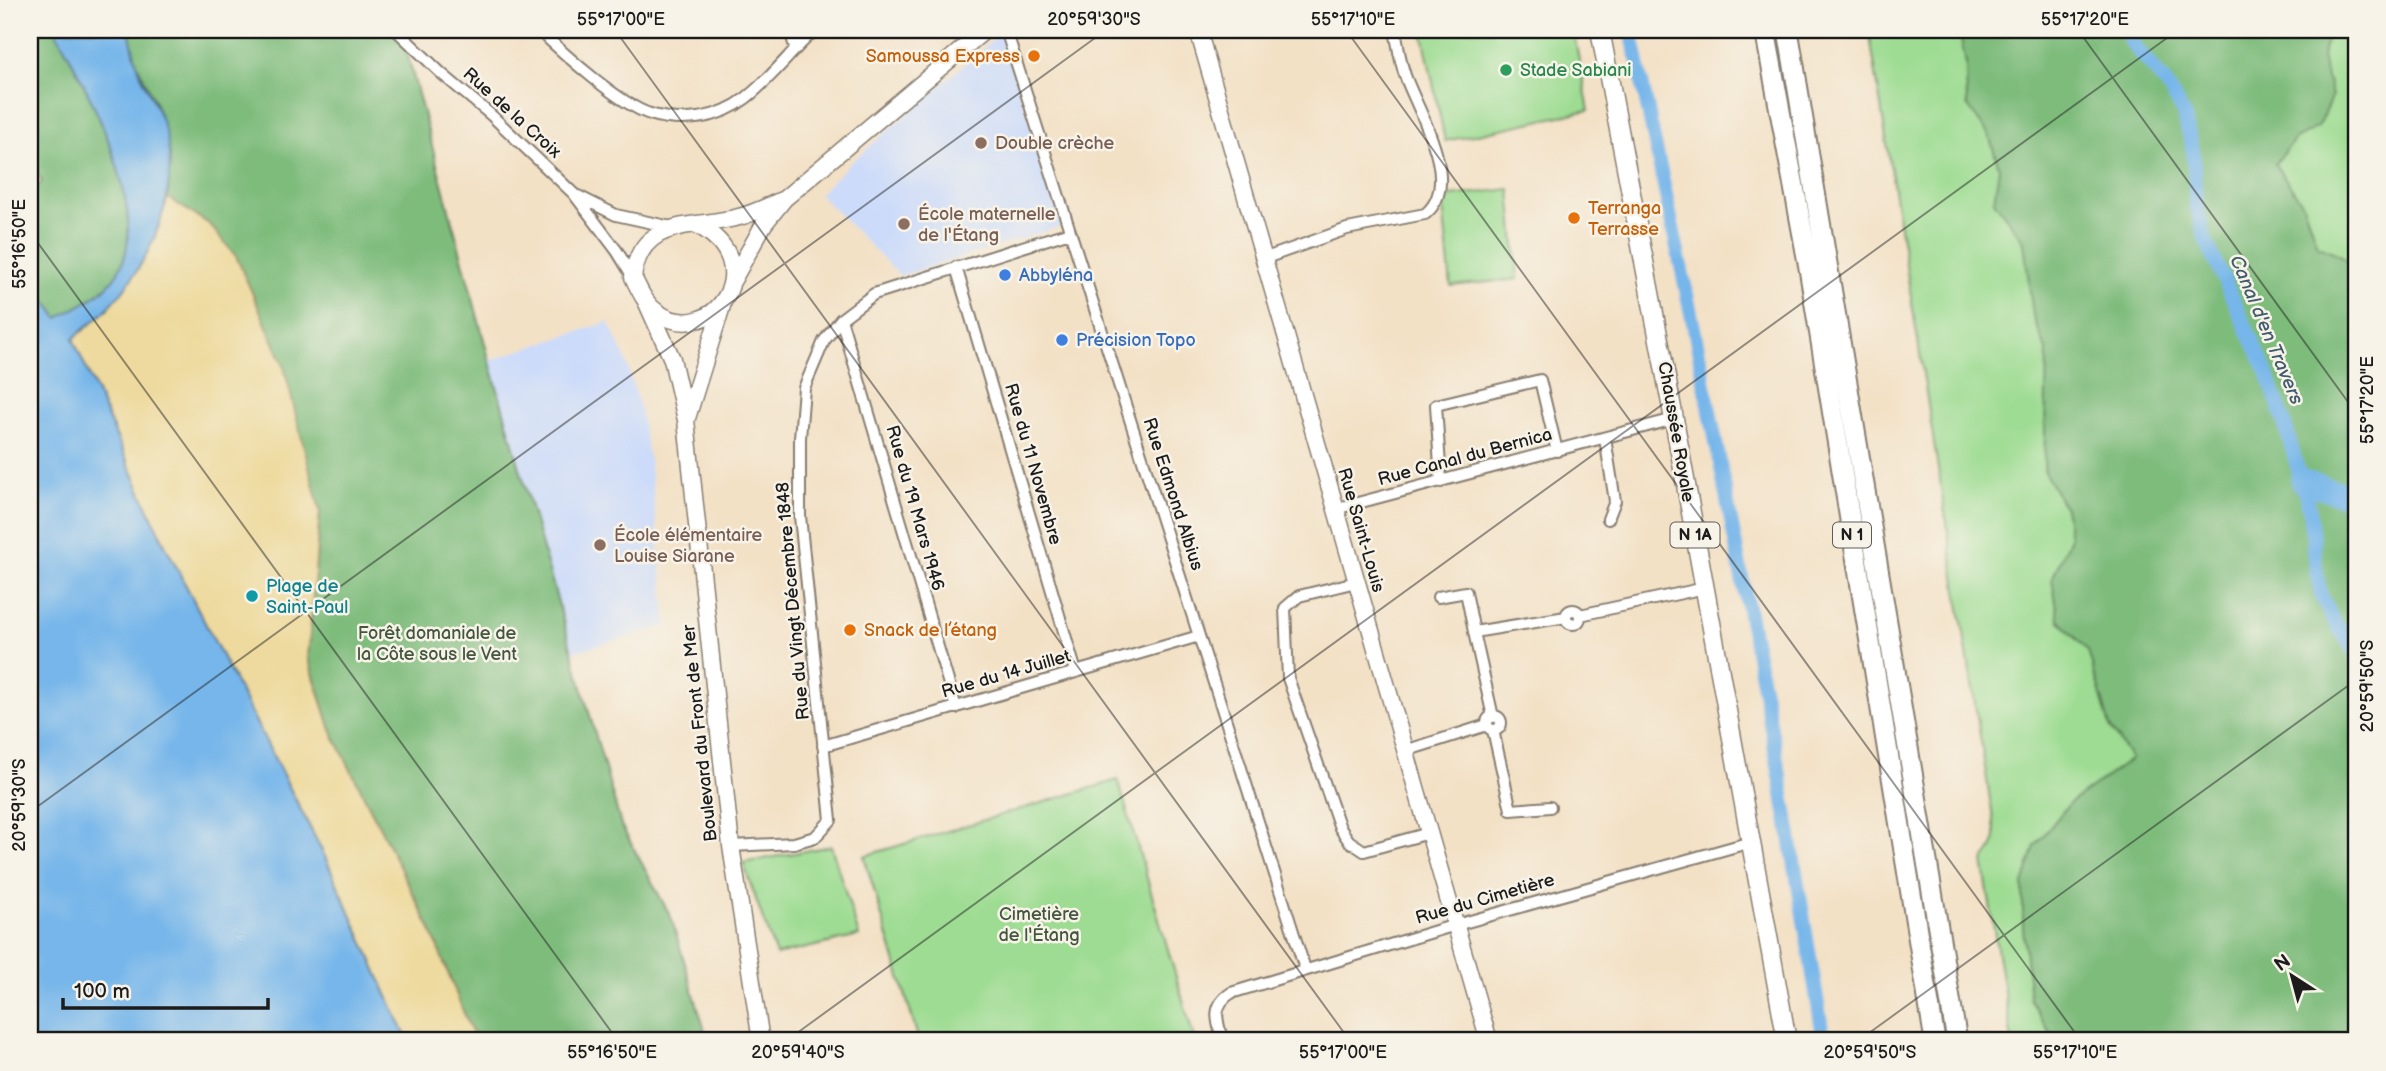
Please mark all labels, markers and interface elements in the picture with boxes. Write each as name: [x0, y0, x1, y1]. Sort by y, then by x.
text: 55°17'00"E: [577, 9, 665, 30]
text: 20°59'30"S: [1047, 9, 1141, 30]
text: 55°17'10"E: [1311, 9, 1395, 30]
text: 55°17'20"E: [2041, 9, 2129, 30]
place label: Samoussa Express: [866, 46, 1020, 67]
marker: Samoussa Express: [1026, 48, 1042, 64]
place label: Stade Sabiani: [1520, 60, 1632, 81]
marker: Stade Sabiani: [1498, 62, 1514, 78]
street label: Rue de la Croix: [459, 63, 566, 163]
place label: Double crèche: [995, 133, 1115, 154]
marker: Double crèche: [973, 135, 989, 151]
place label: Terranga Terrasse: [1588, 198, 1661, 240]
text: 55°16'50"E: [9, 199, 30, 289]
place label: École maternelle de l'Étang: [918, 202, 1056, 246]
marker: Terranga Terrasse: [1566, 210, 1582, 226]
marker: École maternelle de l'Étang: [896, 216, 912, 232]
water label: Canal d'en Travers: [2224, 252, 2308, 409]
place label: Abbyléna: [1019, 265, 1093, 286]
marker: Abbyléna: [997, 267, 1013, 283]
place label: Précision Topo: [1076, 330, 1196, 351]
marker: Précision Topo: [1054, 332, 1070, 348]
text: 55°17'20"E: [2357, 356, 2378, 444]
street label: Chaussée Royale: [1653, 360, 1699, 504]
street label: Rue du 11 Novembre: [1000, 381, 1066, 548]
street label: Rue Edmond Albius: [1138, 415, 1208, 573]
street label: Rue du 19 Mars 1946: [881, 423, 949, 593]
street label: Rue Canal du Bernica: [1376, 424, 1554, 490]
street label: Rue Saint-Louis: [1333, 465, 1389, 595]
street label: Rue du Vingt Décembre 1848: [772, 481, 814, 721]
road number: N 1A: [1670, 522, 1720, 548]
road number: N 1: [1833, 522, 1871, 548]
place label: École élémentaire Louise Siarane: [614, 523, 762, 567]
marker: École élémentaire Louise Siarane: [592, 537, 608, 553]
place label: Plage de Saint-Paul: [266, 576, 348, 618]
marker: Plage de Saint-Paul: [244, 588, 260, 604]
place label: Snack de l’étang: [864, 620, 997, 641]
marker: Snack de l’étang: [842, 622, 858, 638]
park label: Forêt domaniale de la Côte sous le Vent: [357, 623, 517, 665]
street label: Boulevard du Front de Mer: [678, 623, 722, 843]
text: 20°59'50"S: [2357, 640, 2378, 732]
street label: Rue du 14 Juillet: [939, 645, 1073, 702]
text: 20°59'30"S: [9, 758, 30, 852]
street label: Rue du Cimetière: [1413, 869, 1557, 929]
park label: Cimetière de l'Étang: [998, 904, 1080, 946]
north arrow: [2256, 942, 2326, 1012]
text: N: [2270, 950, 2295, 977]
scale bar: [63, 966, 268, 1010]
text: 100 m: [74, 979, 130, 1004]
text: 55°16'50"E: [567, 1042, 657, 1063]
text: 20°59'40"S: [751, 1042, 845, 1063]
text: 55°17'00"E: [1299, 1042, 1387, 1063]
text: 20°59'50"S: [1824, 1042, 1916, 1063]
text: 55°17'10"E: [2033, 1042, 2117, 1063]

